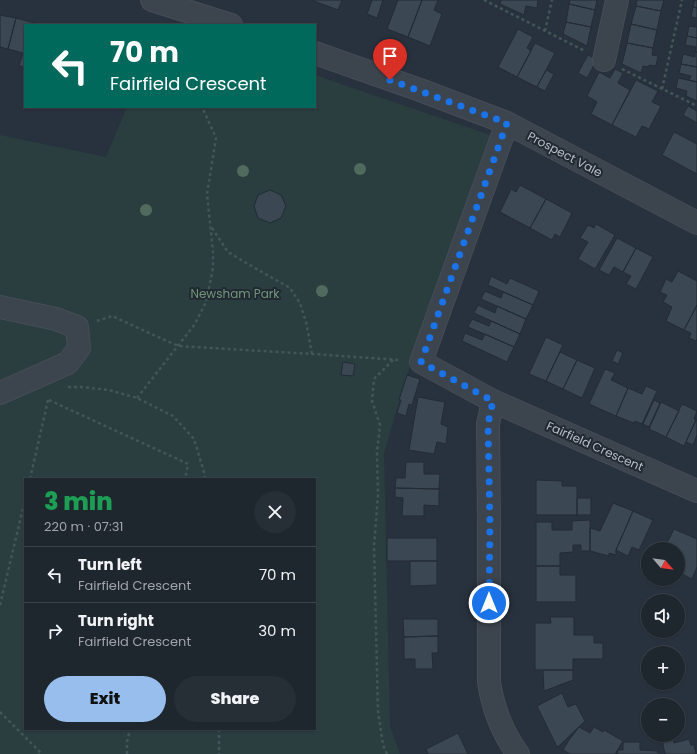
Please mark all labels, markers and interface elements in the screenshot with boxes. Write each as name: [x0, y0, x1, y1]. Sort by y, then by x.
text: 70 m: [110, 33, 179, 72]
pin: [373, 39, 407, 80]
icon: left: [44, 40, 96, 92]
icon: arrive: [379, 45, 401, 67]
text: Fairfield Crescent: [110, 71, 267, 96]
street label: Prospect Vale: [525, 127, 605, 181]
park label: Newsham Park: [190, 285, 280, 302]
street label: Fairfield Crescent: [544, 417, 646, 475]
text: 3 min: [44, 485, 113, 518]
button: close: [254, 491, 296, 533]
text: 220 m · 07:31: [44, 517, 124, 536]
north arrow: [641, 542, 685, 586]
map controls: [641, 542, 685, 742]
text: Turn left: [78, 554, 142, 575]
icon: left: [44, 564, 66, 586]
text: 70 m: [259, 564, 296, 585]
text: Fairfield Crescent: [78, 576, 191, 595]
position arrow: [468, 582, 510, 624]
button: sound: [641, 594, 685, 638]
text: Turn right: [78, 610, 154, 631]
icon: right: [44, 620, 66, 642]
text: 30 m: [258, 620, 296, 641]
text: Fairfield Crescent: [78, 632, 191, 651]
button: +: [641, 646, 685, 690]
button: Exit: [44, 676, 166, 722]
button: Share: [174, 676, 296, 722]
button: −: [641, 698, 685, 742]

